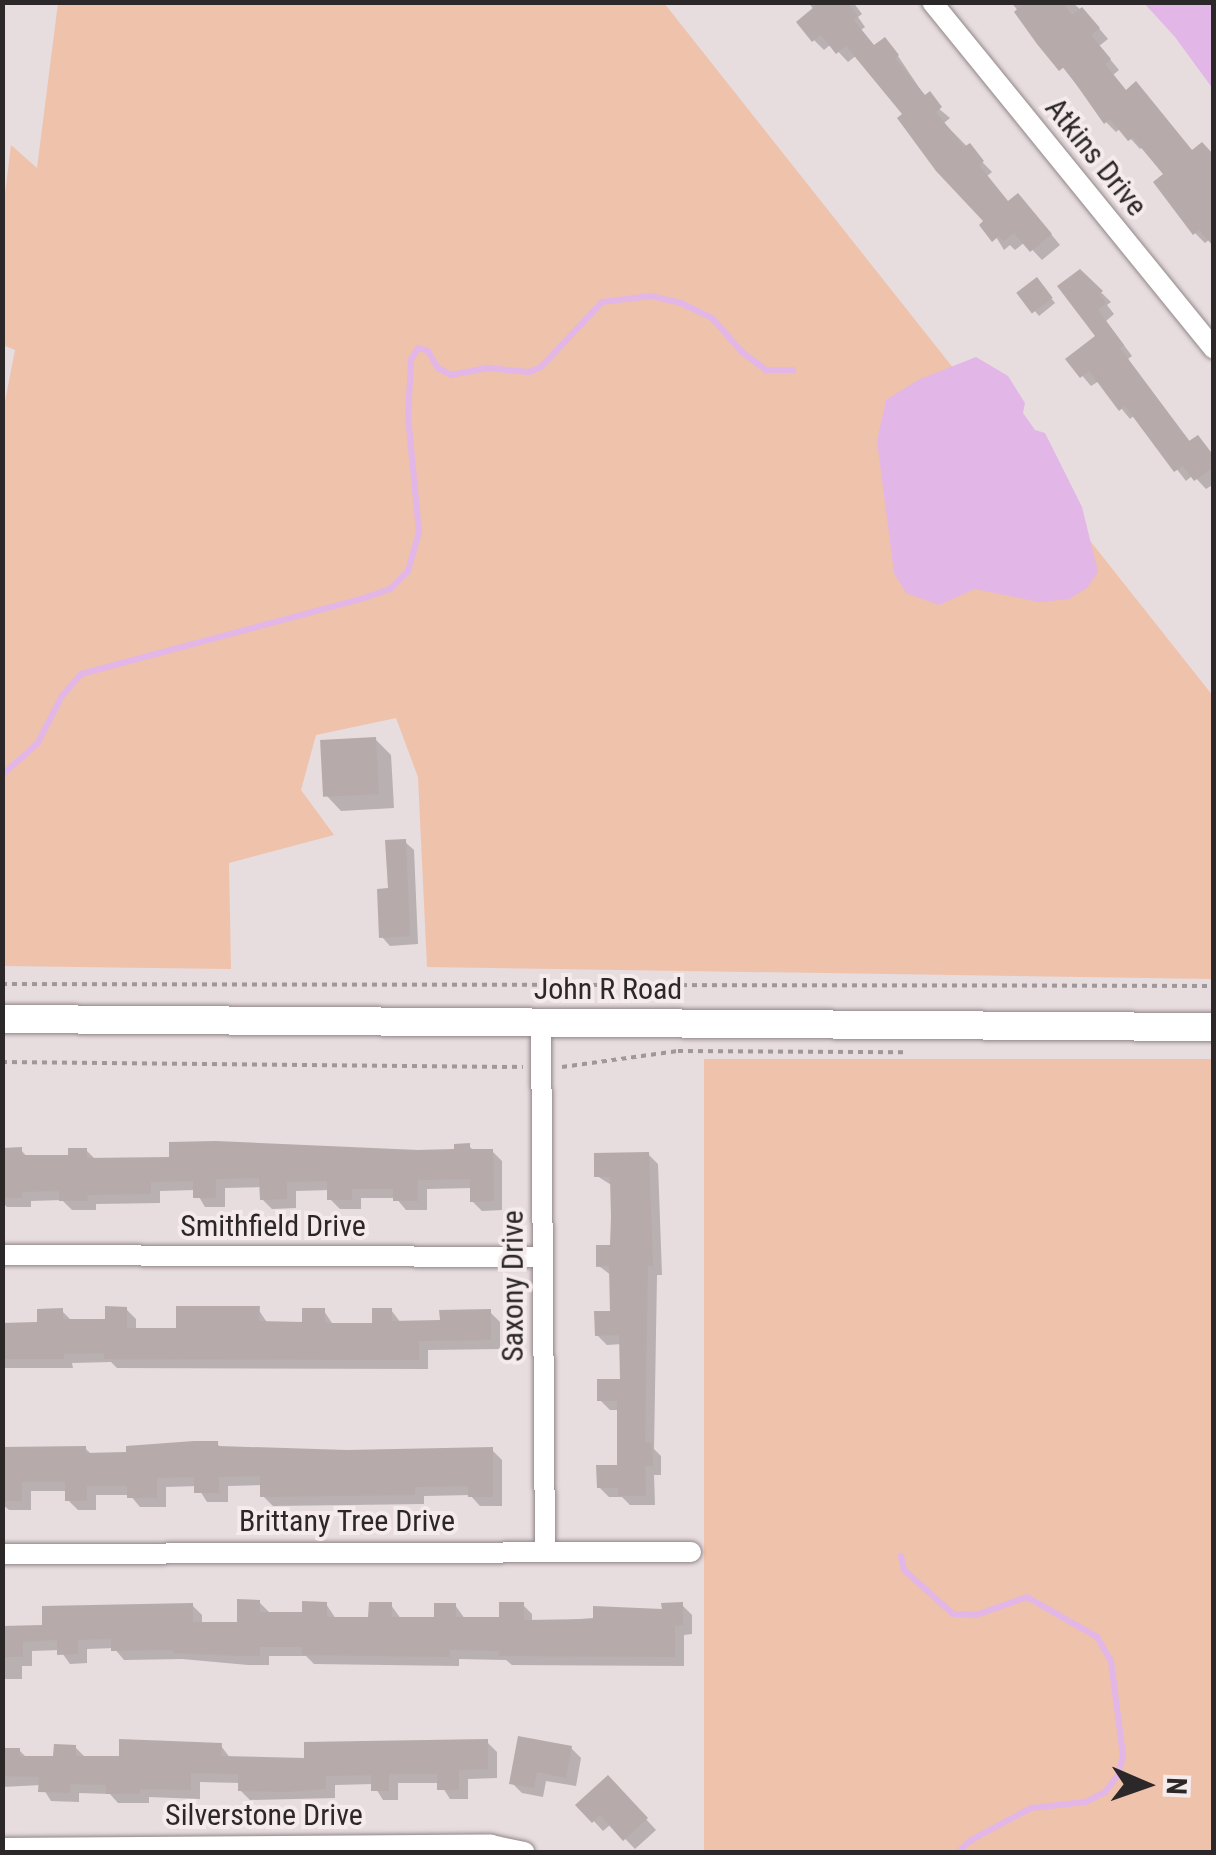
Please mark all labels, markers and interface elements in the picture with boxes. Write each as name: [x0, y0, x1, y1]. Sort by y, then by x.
street label: Atkins Drive: [1038, 91, 1154, 223]
street label: John R Road: [534, 971, 682, 1007]
street label: Smithfield Drive: [180, 1208, 366, 1244]
street label: Saxony Drive: [495, 1210, 531, 1362]
street label: Brittany Tree Drive: [239, 1503, 455, 1539]
north arrow: [1096, 1735, 1196, 1835]
text: N: [1160, 1777, 1193, 1795]
street label: Silverstone Drive: [165, 1797, 363, 1833]

